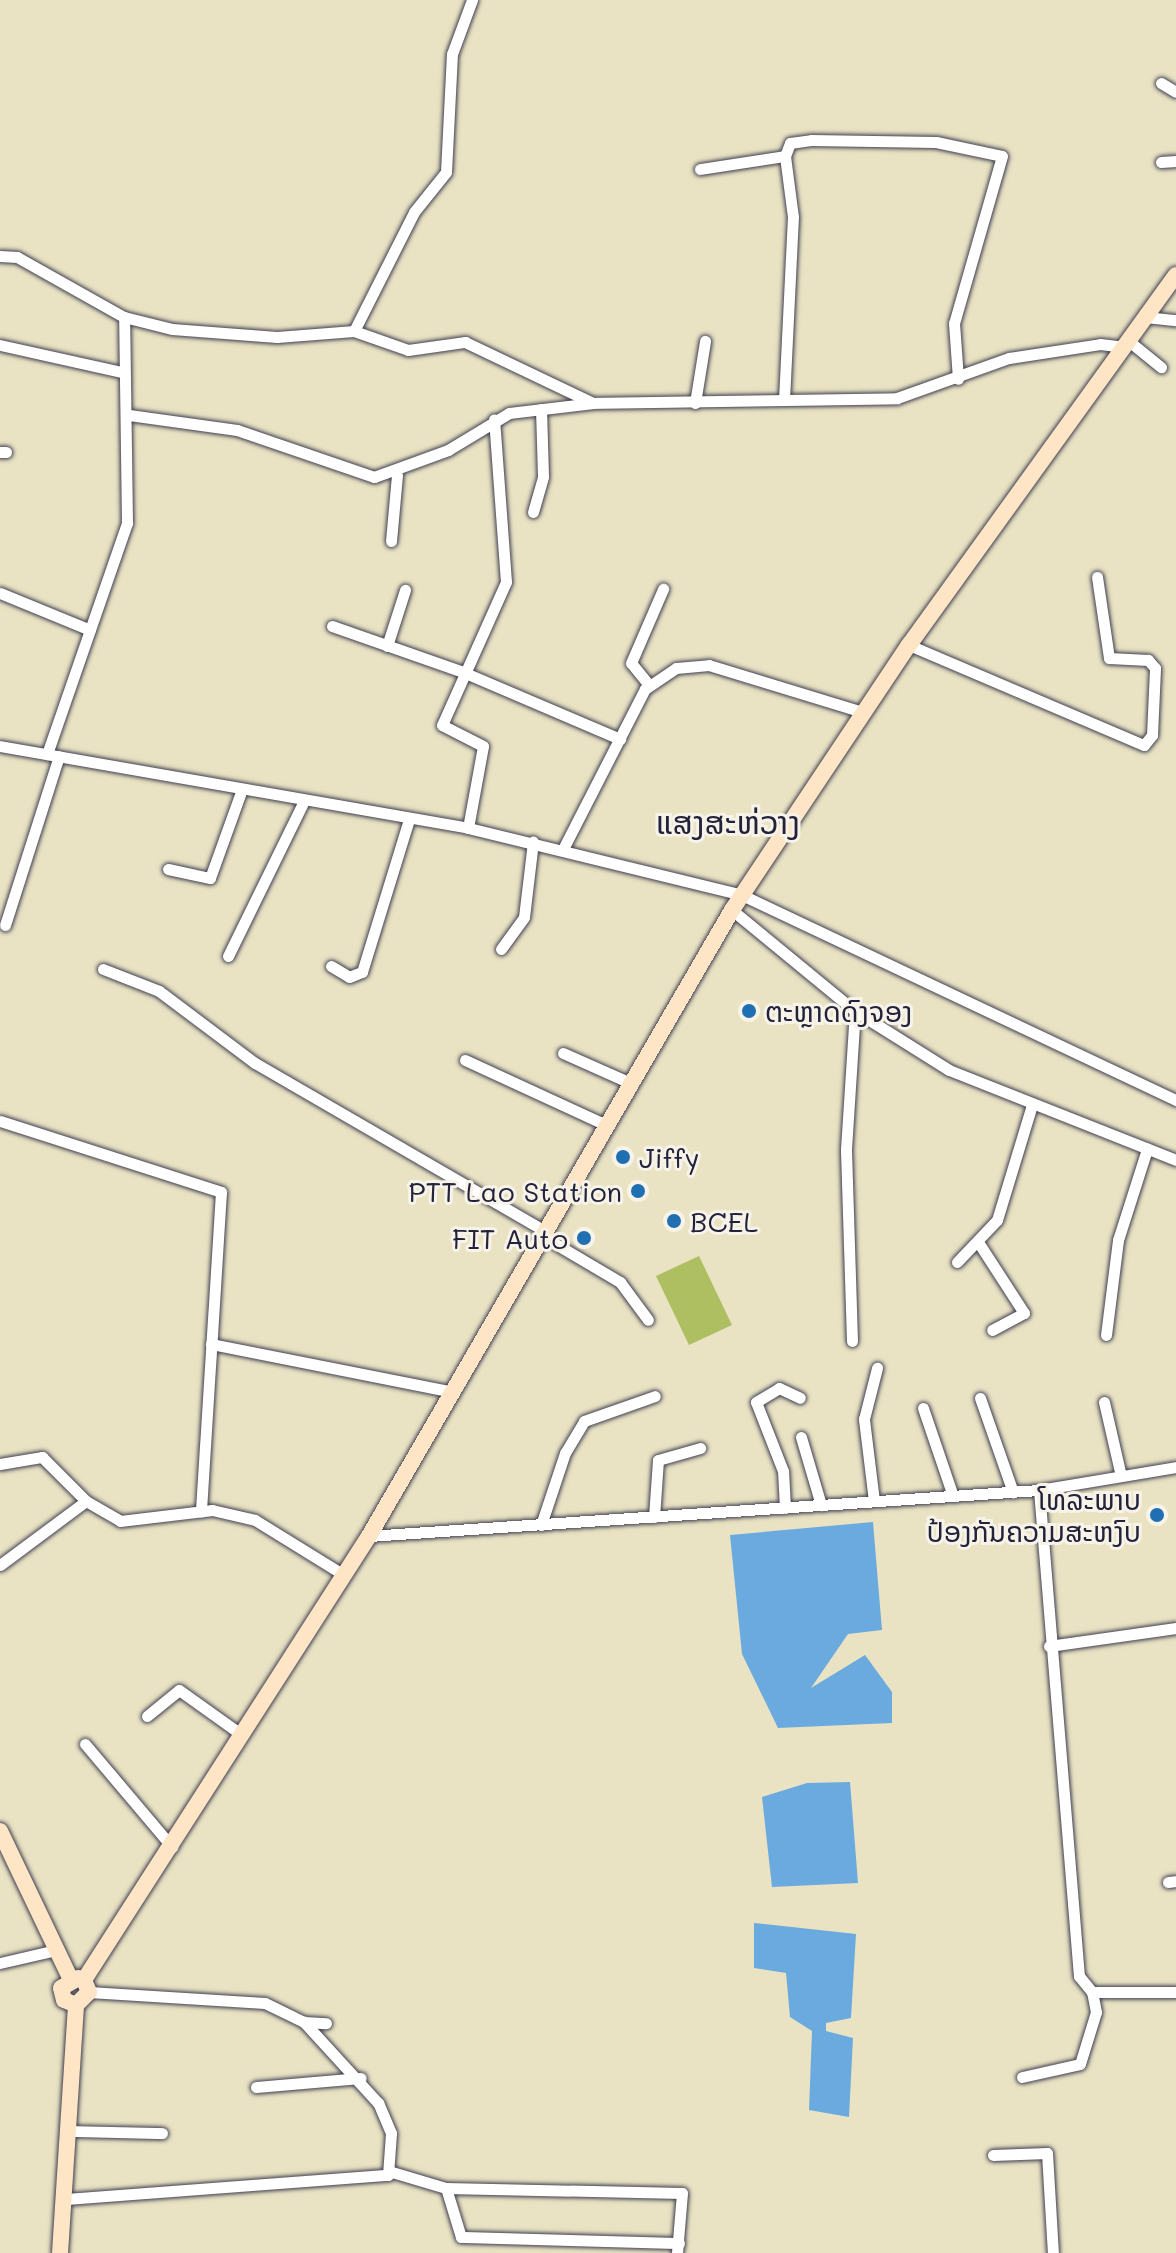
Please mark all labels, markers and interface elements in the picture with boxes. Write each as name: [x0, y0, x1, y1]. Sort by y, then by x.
district label: ແສງສະຫ່ວາງ: [656, 802, 800, 840]
place label: ຕະຫຼາດດົງຈອງ: [765, 994, 912, 1028]
marker: ຕະຫຼາດດົງຈອງ: [740, 1002, 758, 1020]
place label: Jiffy: [639, 1140, 699, 1174]
marker: Jiffy: [614, 1148, 632, 1166]
place label: PTT Lao Station: [408, 1174, 622, 1208]
marker: PTT Lao Station: [629, 1182, 647, 1200]
place label: BCEL: [690, 1204, 758, 1238]
marker: BCEL: [665, 1212, 683, 1230]
place label: FIT Auto: [452, 1221, 568, 1255]
marker: FIT Auto: [575, 1229, 593, 1247]
place label: ໂທລະພາບ ປ້ອງກັນຄວາມສະຫງົບ: [927, 1482, 1141, 1548]
marker: ໂທລະພາບ ປ້ອງກັນຄວາມສະຫງົບ: [1148, 1506, 1166, 1524]

